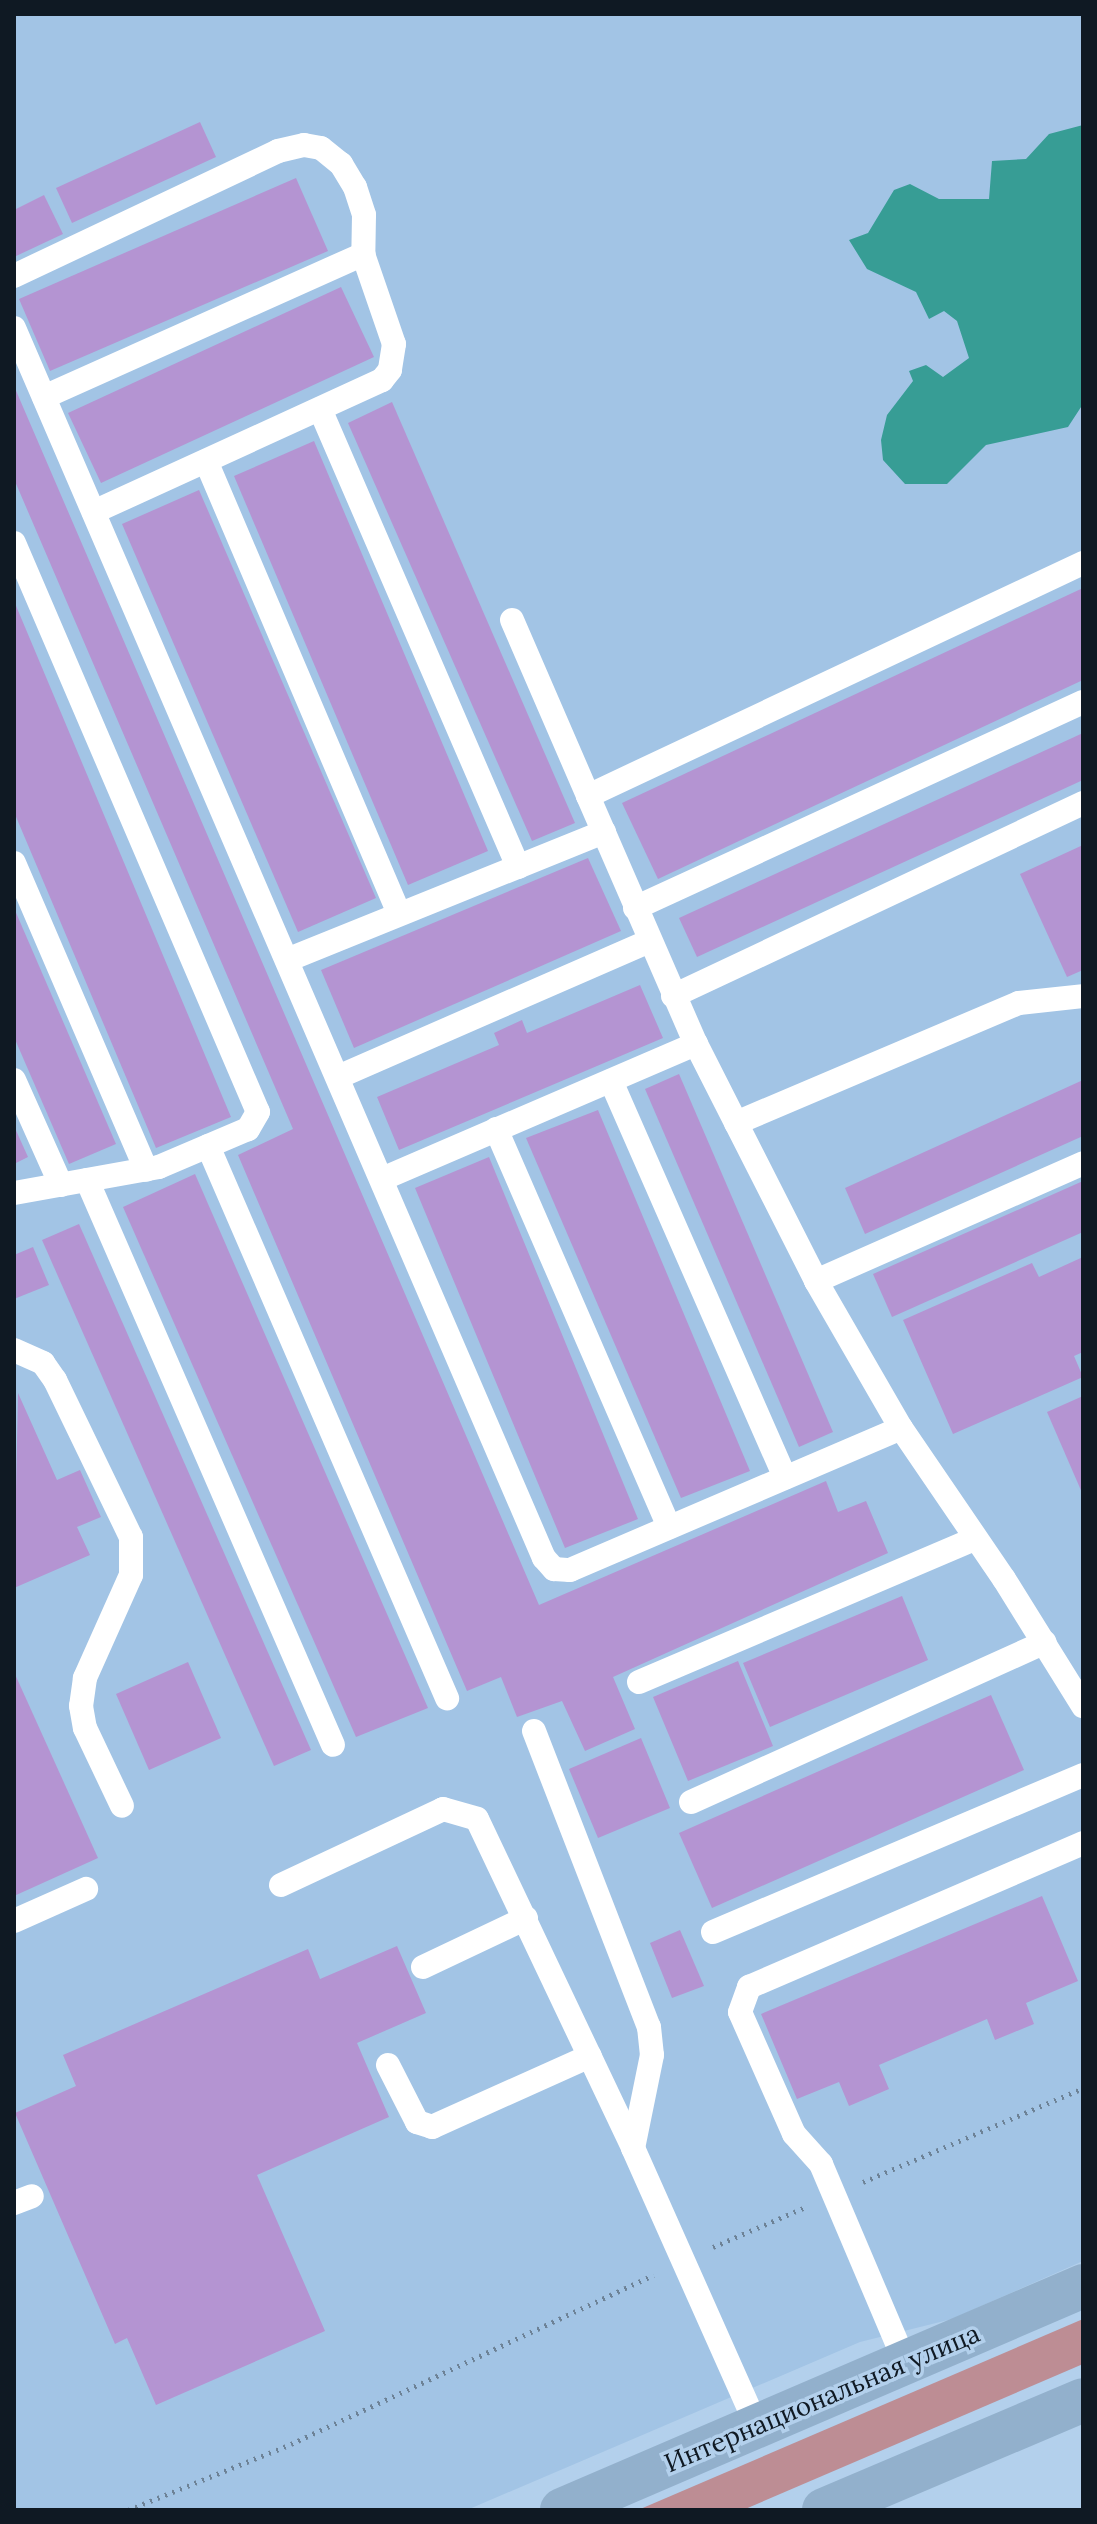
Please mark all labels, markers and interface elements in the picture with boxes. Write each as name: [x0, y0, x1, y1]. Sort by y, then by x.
street label: Интернациональная улица: [660, 2317, 984, 2479]

